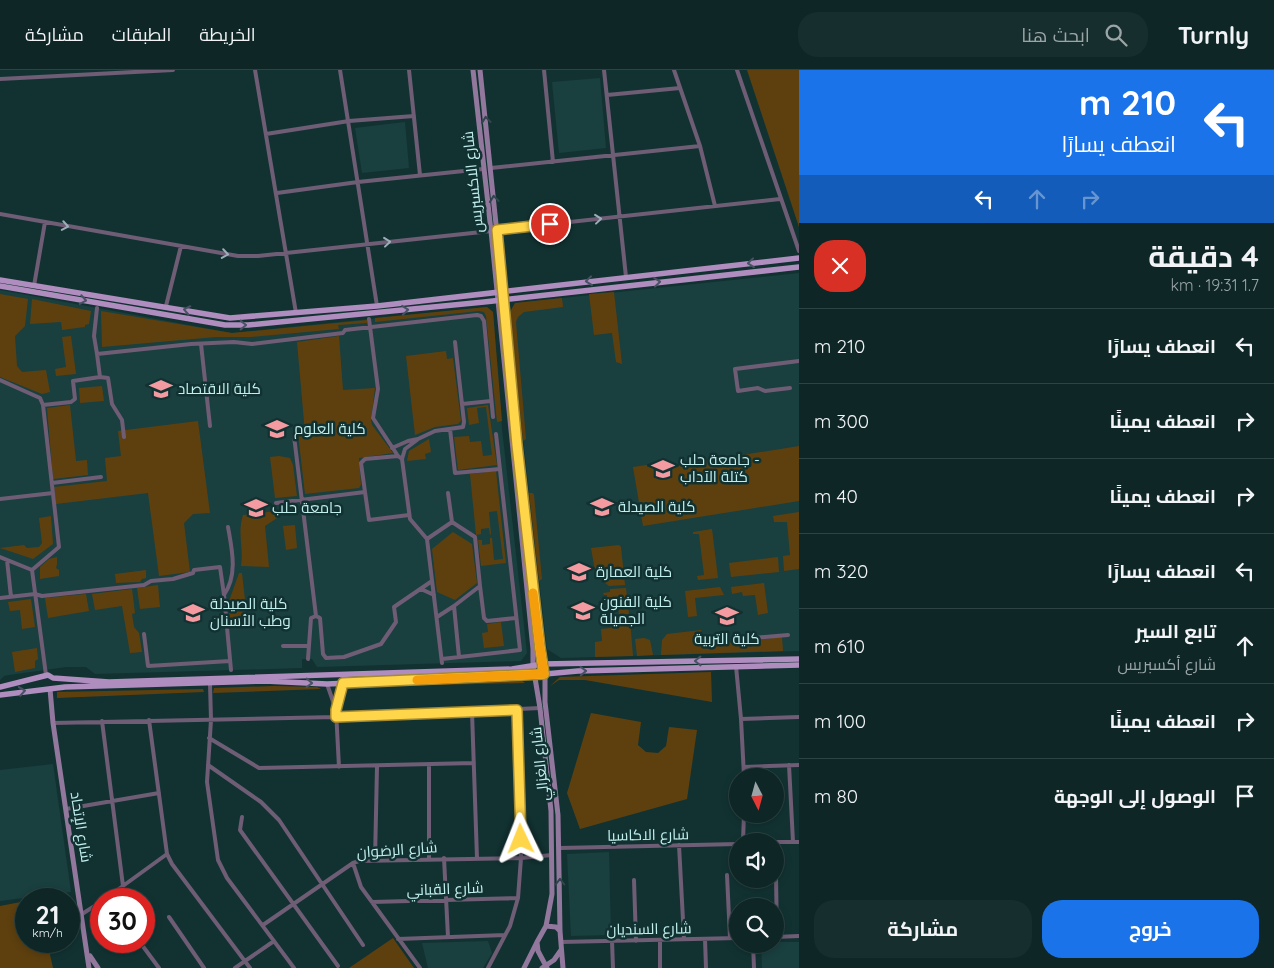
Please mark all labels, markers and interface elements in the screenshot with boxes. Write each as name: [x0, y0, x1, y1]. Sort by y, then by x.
search box: [798, 12, 1148, 57]
text: Turnly: [1178, 20, 1249, 50]
icon: search: [1102, 21, 1130, 49]
text: مشاركة: [25, 23, 84, 46]
text: الطبقات: [112, 23, 171, 46]
text: الخريطة: [199, 23, 256, 46]
text: ابحث هنا: [1021, 23, 1090, 47]
text: 210 m: [1079, 80, 1176, 124]
icon: left: [1194, 90, 1259, 155]
one-way arrow: [481, 116, 492, 124]
street label: شارع الاكسبريس: [458, 130, 489, 234]
text: انعطف يسارًا: [1062, 130, 1176, 158]
icon: left: [970, 185, 998, 213]
icon: ahead: [1023, 185, 1051, 213]
icon: right: [1076, 185, 1104, 213]
one-way arrow: [489, 195, 500, 203]
pin: [529, 203, 571, 245]
icon: arrive: [536, 210, 564, 238]
one-way arrow: [594, 214, 602, 225]
one-way arrow: [61, 220, 70, 230]
one-way arrow: [383, 237, 391, 248]
text: 4 دقيقة: [1148, 237, 1259, 275]
button: close: [814, 240, 866, 292]
one-way arrow: [221, 249, 230, 259]
one-way arrow: [746, 257, 754, 268]
one-way arrow: [585, 275, 593, 286]
text: 1.7 km · 19:31: [1170, 275, 1259, 295]
one-way arrow: [653, 277, 661, 288]
one-way arrow: [78, 295, 87, 305]
one-way arrow: [401, 305, 409, 316]
one-way arrow: [183, 306, 192, 316]
one-way arrow: [240, 320, 247, 330]
icon: left: [1231, 332, 1259, 360]
text: 210 m: [814, 334, 865, 358]
text: انعطف يسارًا: [1107, 334, 1216, 358]
school or university icon: كلية الاقتصاد: [148, 376, 174, 402]
place label: كلية الاقتصاد: [178, 379, 261, 398]
icon: right: [1231, 407, 1259, 435]
text: 300 m: [814, 409, 869, 433]
text: انعطف يمينًا: [1109, 409, 1216, 433]
school or university icon: كلية العلوم: [264, 416, 290, 442]
place label: كلية العلوم: [294, 419, 366, 439]
place label: جامعة حلب - كتلة الآداب: [680, 450, 760, 486]
school or university icon: جامعة حلب - كتلة الآداب: [650, 456, 676, 482]
icon: right: [1231, 482, 1259, 510]
text: 40 m: [814, 484, 858, 508]
text: انعطف يمينًا: [1109, 484, 1216, 508]
school or university icon: كلية الصيدلة: [589, 494, 615, 520]
school or university icon: جامعة حلب: [243, 495, 269, 521]
place label: كلية الصيدلة: [618, 497, 695, 516]
place label: جامعة حلب: [272, 498, 342, 517]
icon: left: [1231, 557, 1259, 585]
school or university icon: كلية العمارة: [566, 559, 592, 585]
text: 320 m: [814, 559, 868, 583]
text: انعطف يسارًا: [1107, 559, 1216, 583]
place label: كلية العمارة: [596, 562, 672, 581]
place label: كلية الفنون الجميلة: [600, 592, 672, 628]
place label: كلية الصيدلة وطب الأسنان: [210, 594, 291, 631]
school or university icon: كلية الفنون الجميلة: [570, 598, 596, 624]
school or university icon: كلية الصيدلة وطب الأسنان: [180, 600, 206, 626]
school or university icon: كلية التربية: [714, 603, 740, 629]
text: تابع السير: [1135, 619, 1216, 643]
place label: كلية التربية: [694, 629, 760, 648]
icon: ahead: [1231, 632, 1259, 660]
text: 610 m: [814, 634, 865, 658]
text: شارع أكسبريس: [1118, 654, 1216, 674]
one-way arrow: [694, 656, 702, 666]
one-way arrow: [580, 666, 587, 676]
one-way arrow: [306, 678, 314, 688]
one-way arrow: [18, 687, 26, 697]
icon: right: [1231, 707, 1259, 735]
text: 100 m: [814, 709, 866, 733]
text: انعطف يمينًا: [1109, 709, 1216, 733]
street label: شارع الغزالي: [526, 726, 556, 802]
north arrow: [729, 768, 784, 822]
map controls: [729, 768, 784, 953]
icon: arrive: [1231, 782, 1259, 810]
text: 80 m: [814, 784, 858, 808]
text: الوصول إلى الوجهة: [1054, 784, 1216, 808]
street label: شارع الإتحاد: [65, 790, 96, 864]
position arrow: [494, 812, 546, 864]
street label: شارع الاكاسيا: [607, 824, 689, 847]
button: sound: [729, 833, 784, 888]
street label: شارع الرضوان: [356, 837, 438, 864]
street label: شارع القباني: [406, 878, 484, 902]
one-way arrow: [555, 878, 565, 886]
speed limit sign: 30: [90, 888, 155, 953]
button: search: [729, 898, 784, 953]
text: 21: [36, 899, 59, 930]
button: مشاركة: [814, 900, 1032, 958]
button: خروج: [1042, 900, 1259, 958]
street label: شارع السنديان: [606, 918, 692, 941]
text: km/h: [32, 925, 63, 940]

